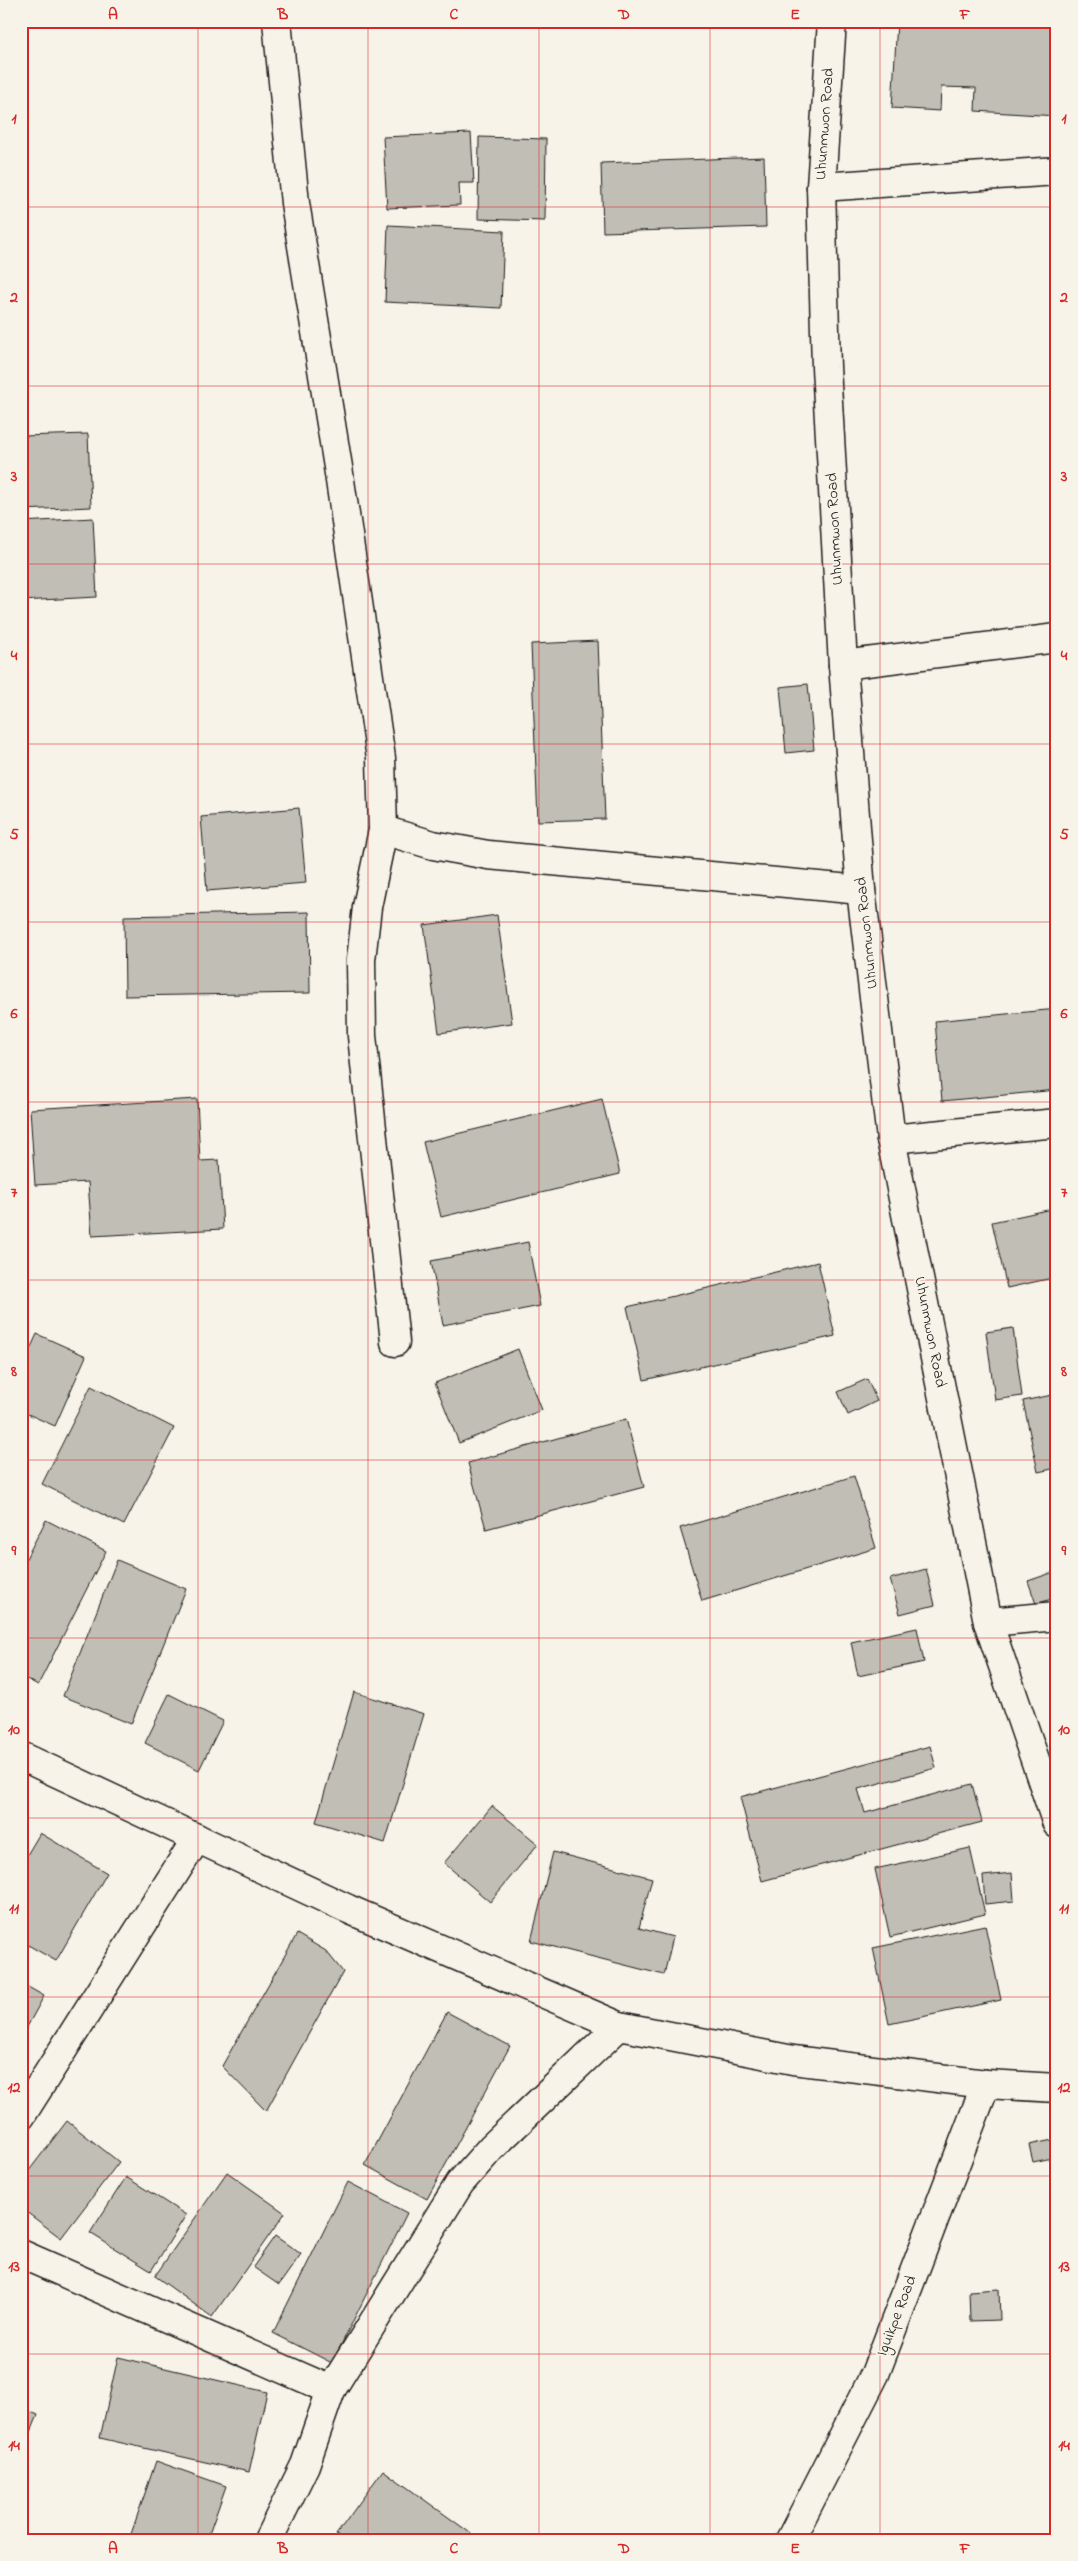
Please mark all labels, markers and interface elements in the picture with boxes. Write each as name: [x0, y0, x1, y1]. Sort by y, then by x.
text: A: [108, 3, 118, 27]
text: B: [277, 3, 289, 27]
text: C: [450, 3, 459, 27]
text: D: [617, 3, 630, 27]
text: E: [790, 3, 800, 27]
text: F: [959, 3, 971, 27]
street label: Uhunmwon Road: [809, 67, 841, 181]
text: 1: [11, 107, 17, 131]
text: 1: [1061, 107, 1067, 131]
text: 2: [9, 286, 18, 310]
text: 2: [1059, 286, 1068, 310]
text: 3: [10, 465, 18, 489]
text: 3: [1060, 465, 1068, 489]
street label: Uhunmwon Road: [820, 472, 850, 586]
text: 4: [10, 644, 18, 668]
text: 4: [1060, 644, 1068, 668]
text: 5: [9, 823, 19, 847]
text: 5: [1059, 823, 1069, 847]
street label: Uhunmwon Road: [849, 876, 885, 990]
text: 6: [9, 1002, 18, 1026]
text: 6: [1059, 1002, 1068, 1026]
text: 7: [11, 1181, 18, 1205]
text: 7: [1061, 1181, 1068, 1205]
street label: Uhunmwon Road: [907, 1275, 953, 1389]
text: 8: [10, 1360, 17, 1384]
text: 8: [1060, 1360, 1067, 1384]
text: 9: [11, 1539, 17, 1563]
text: 9: [1061, 1539, 1067, 1563]
text: 10: [8, 1718, 20, 1742]
text: 10: [1058, 1718, 1070, 1742]
text: 11: [9, 1897, 20, 1921]
text: 11: [1059, 1897, 1070, 1921]
text: 12: [7, 2076, 21, 2100]
text: 12: [1057, 2076, 1071, 2100]
text: 13: [8, 2255, 20, 2279]
text: 13: [1058, 2255, 1070, 2279]
street label: Iguikpe Road: [871, 2272, 923, 2360]
text: 14: [8, 2434, 20, 2458]
text: 14: [1058, 2434, 1070, 2458]
text: A: [108, 2537, 118, 2561]
text: B: [277, 2537, 289, 2561]
text: C: [450, 2537, 459, 2561]
text: D: [617, 2537, 630, 2561]
text: E: [790, 2537, 800, 2561]
text: F: [959, 2537, 971, 2561]

